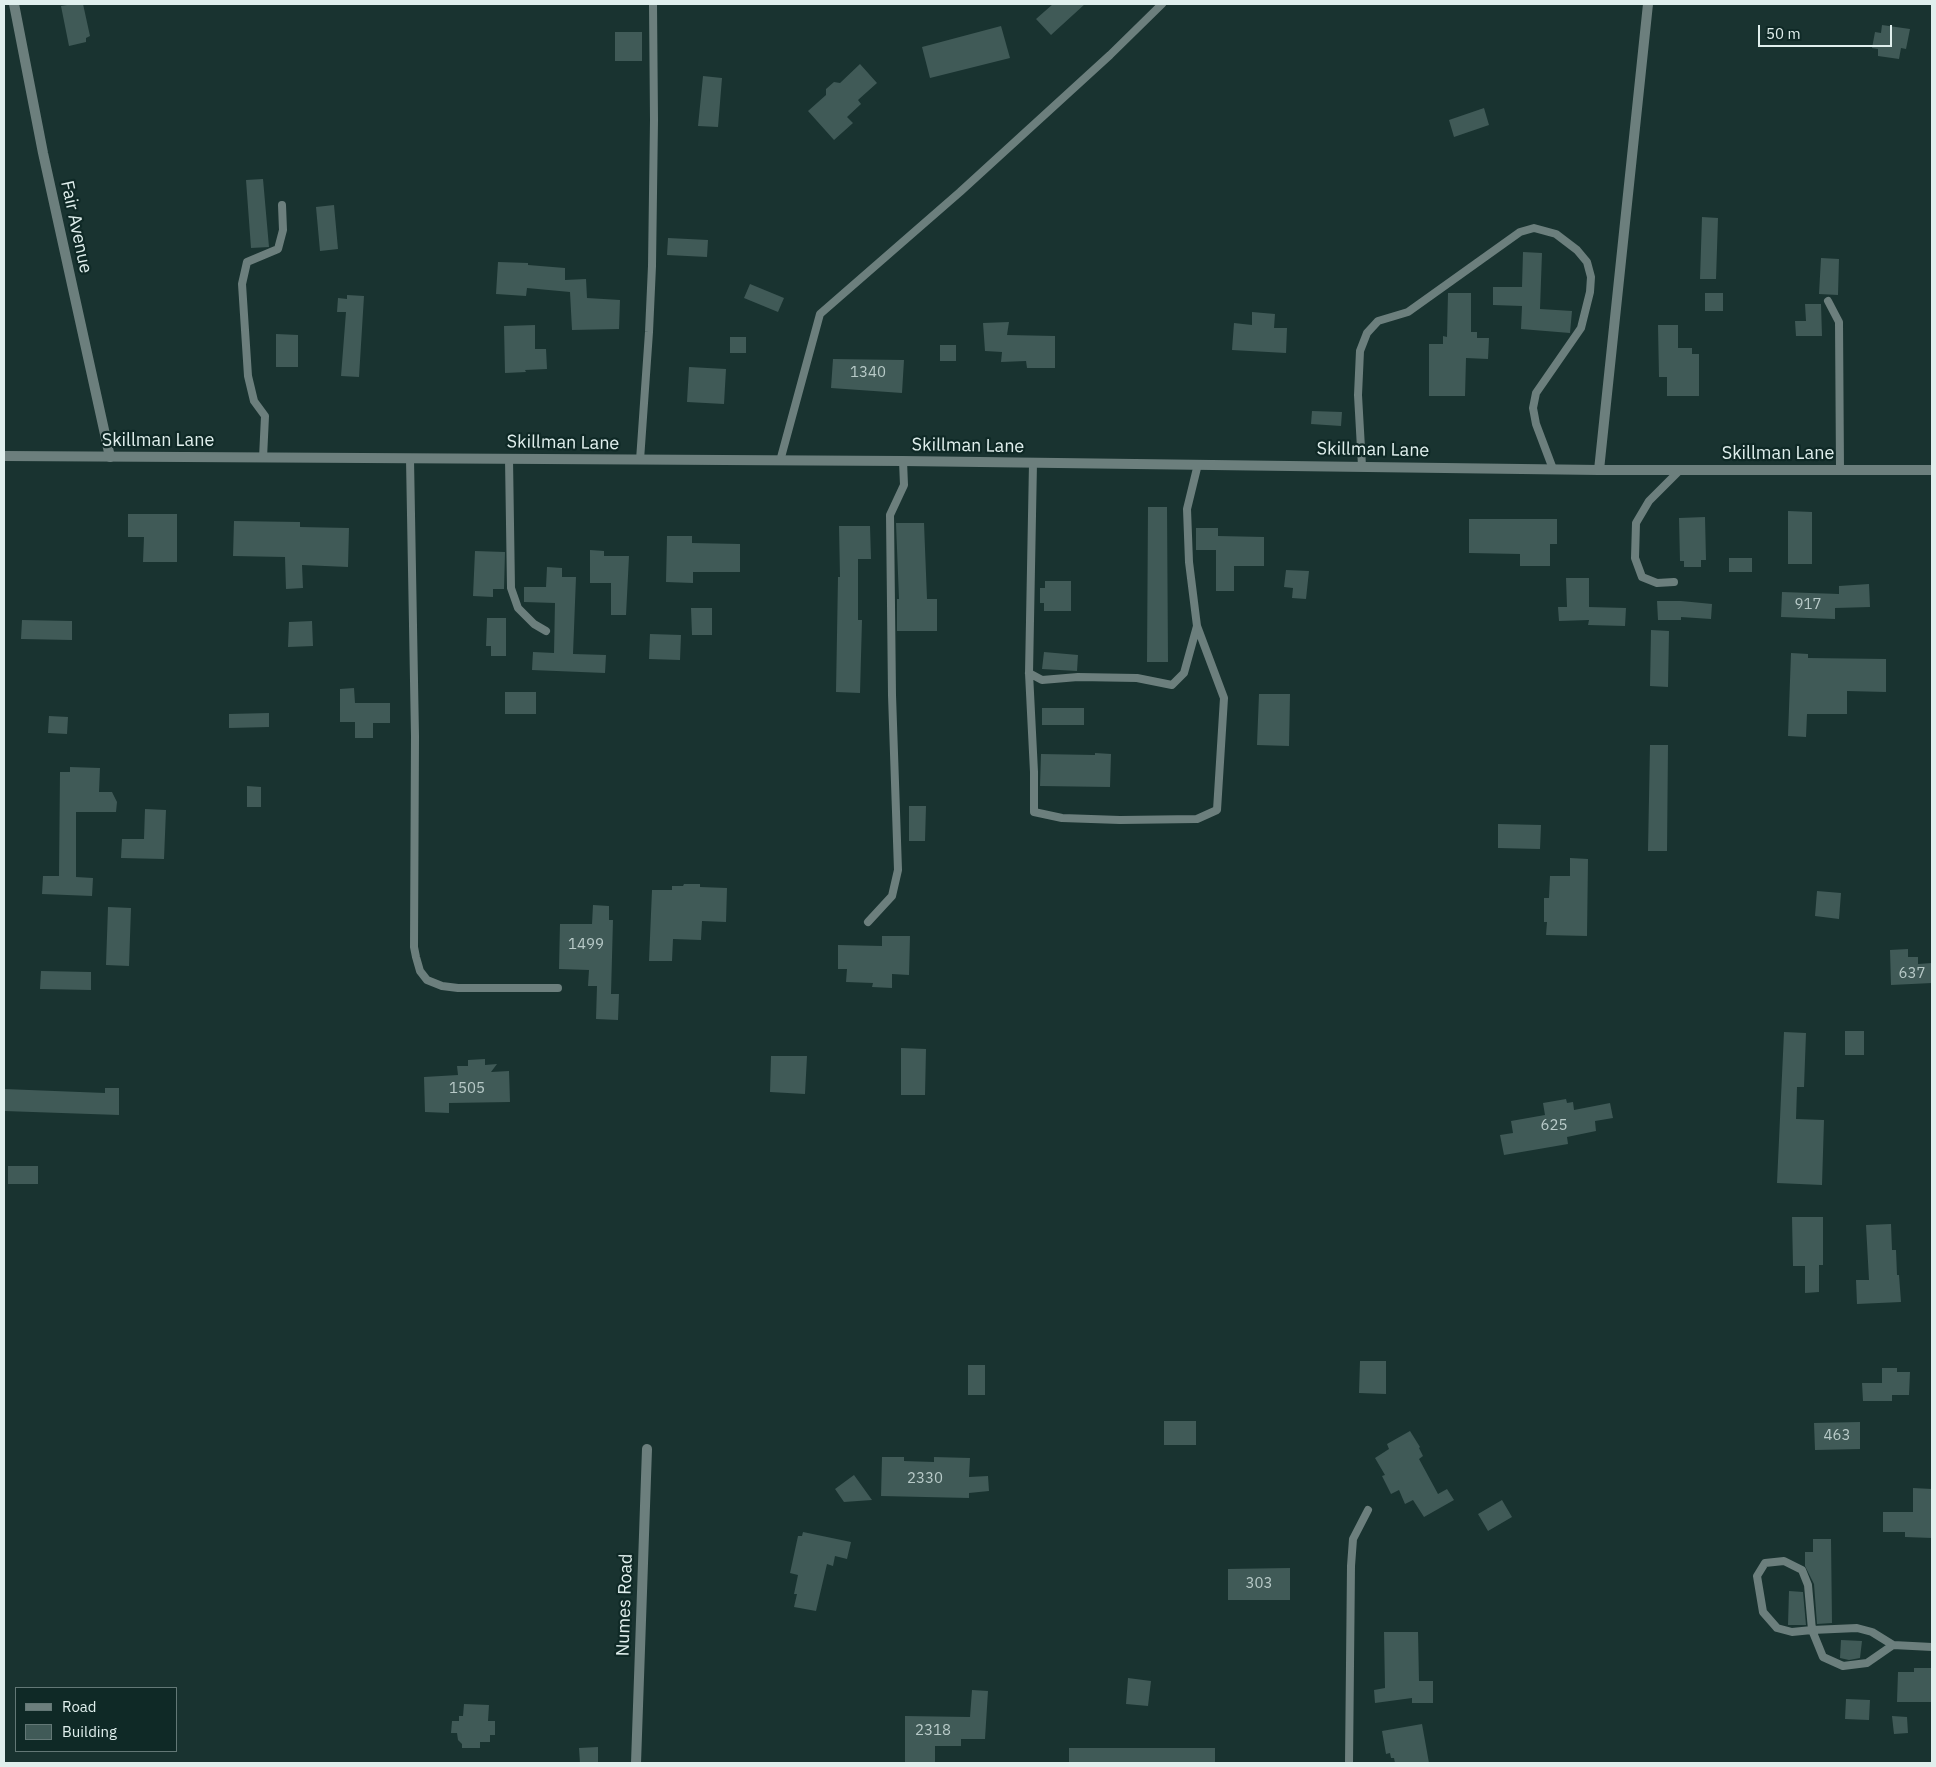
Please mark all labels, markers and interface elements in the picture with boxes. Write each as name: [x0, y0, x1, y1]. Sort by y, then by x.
scale bar: [1761, 15, 1895, 47]
text: 50 m: [1766, 24, 1801, 43]
street label: Fair Avenue: [56, 179, 96, 275]
house number: 1340: [850, 364, 886, 382]
street label: Skillman Lane: [102, 430, 214, 452]
street label: Skillman Lane: [506, 431, 620, 455]
street label: Skillman Lane: [911, 434, 1025, 458]
street label: Skillman Lane: [1316, 438, 1430, 462]
street label: Skillman Lane: [1722, 443, 1834, 465]
house number: 917: [1795, 596, 1821, 614]
house number: 1499: [568, 936, 604, 954]
house number: 637: [1899, 965, 1925, 983]
house number: 1505: [449, 1080, 485, 1098]
house number: 625: [1541, 1117, 1567, 1135]
house number: 463: [1824, 1427, 1850, 1445]
house number: 2330: [907, 1470, 943, 1488]
street label: Numes Road: [612, 1553, 638, 1657]
house number: 303: [1246, 1575, 1272, 1593]
legend: [15, 1687, 178, 1752]
text: Road: [62, 1697, 97, 1716]
text: Building: [62, 1722, 117, 1741]
house number: 2318: [915, 1722, 951, 1740]

